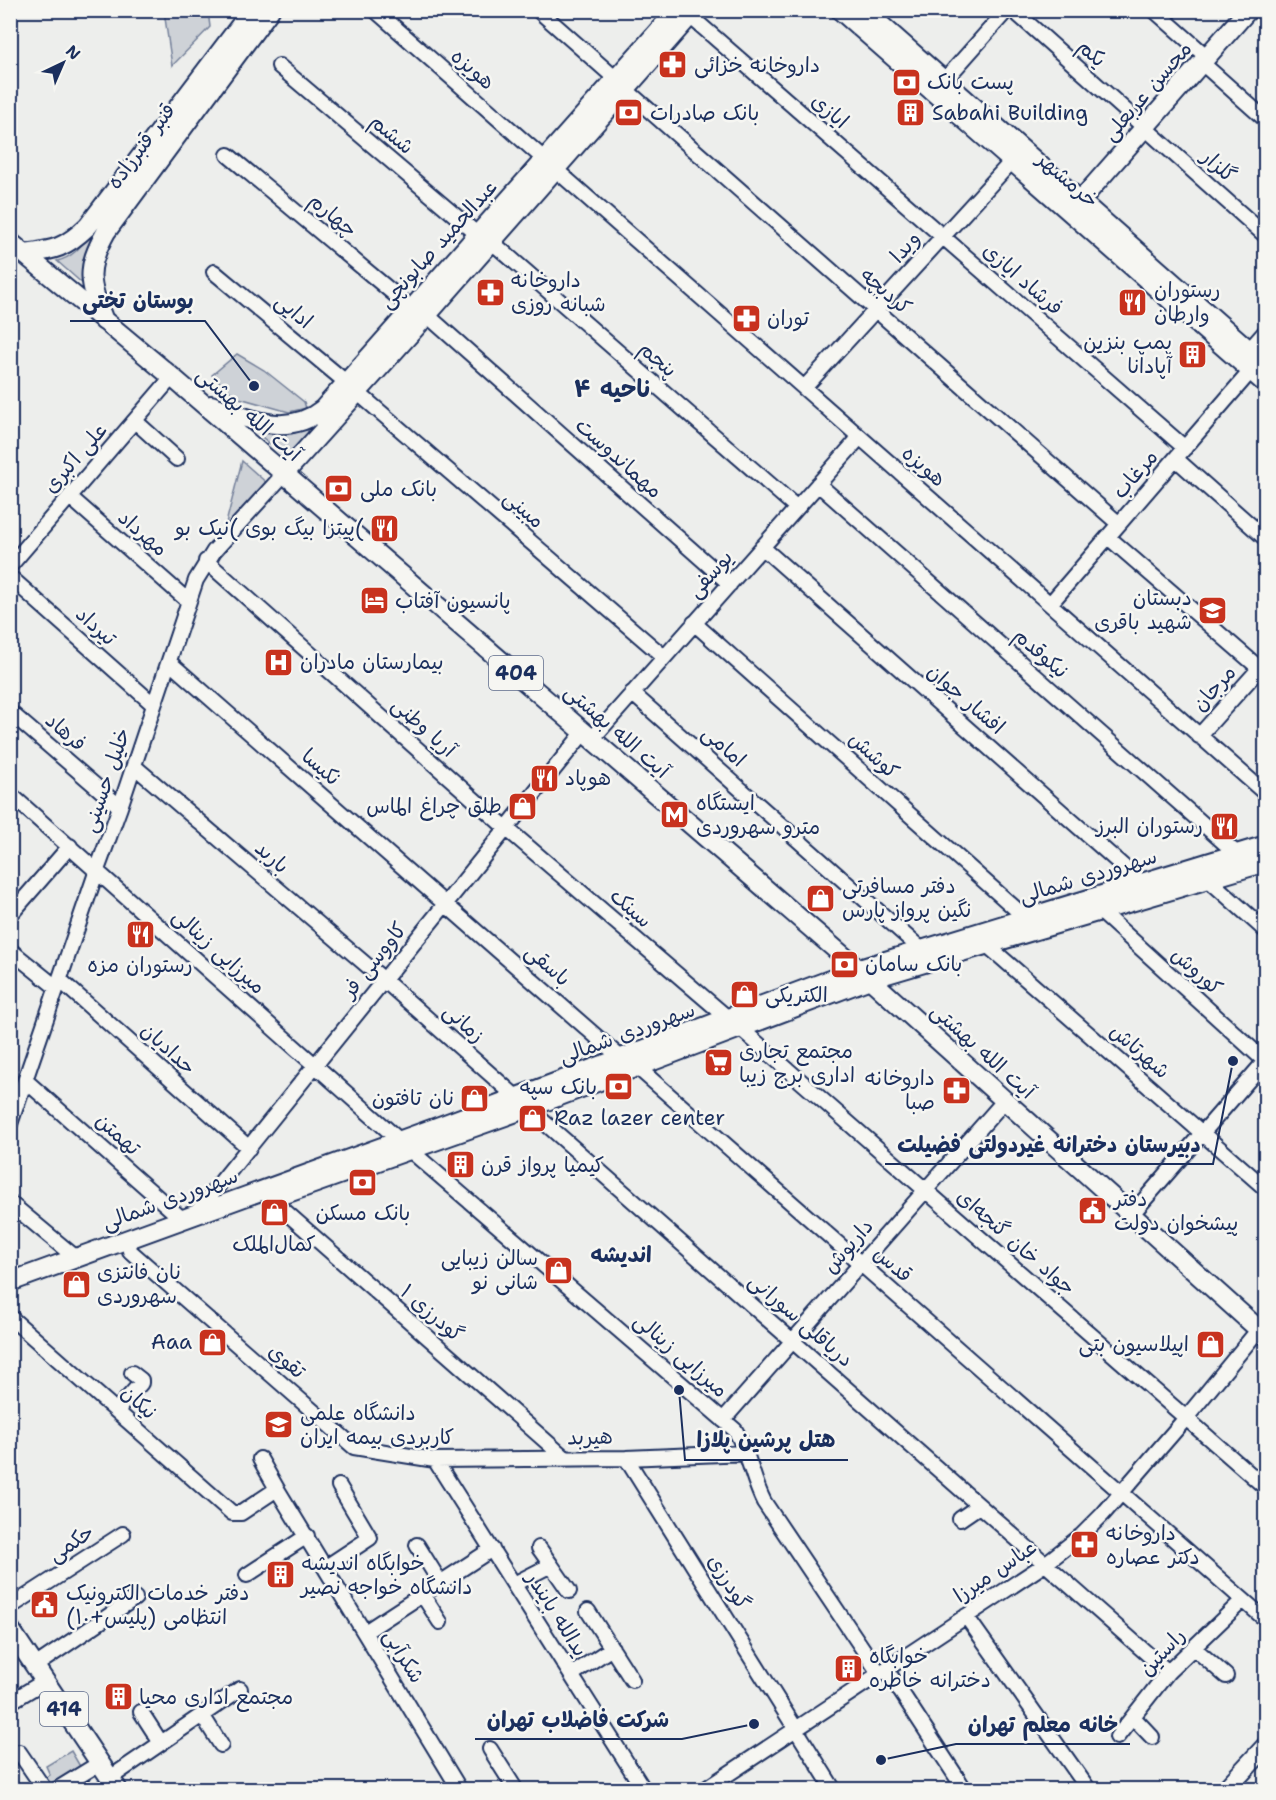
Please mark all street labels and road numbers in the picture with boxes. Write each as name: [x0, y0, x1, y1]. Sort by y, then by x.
street label: یکم: [1070, 33, 1112, 75]
street label: محسن عربعلی: [1096, 35, 1198, 147]
street label: هویزه: [445, 42, 501, 96]
street label: ایازی: [805, 87, 855, 135]
street label: قنبر قنبرزاده: [100, 97, 182, 195]
street label: ششم: [363, 107, 420, 162]
street label: گلزار: [1194, 142, 1242, 189]
street label: خرمشهر: [1030, 144, 1105, 214]
street label: عبدالحمید صابونچی: [373, 173, 503, 315]
street label: چهارم: [301, 186, 363, 245]
street label: ویدا: [883, 225, 927, 269]
street label: فرشاد ایازی: [977, 236, 1069, 322]
street label: کردبچه: [855, 261, 917, 321]
street label: ادایی: [269, 287, 319, 335]
street label: پنجم: [632, 335, 683, 385]
street label: آیت الله بهشتی: [190, 360, 308, 468]
street label: مهماندوست: [569, 411, 669, 505]
street label: علی‌ اکبری: [37, 417, 113, 499]
street label: هویزه: [896, 439, 952, 493]
street label: مرغاب: [1106, 443, 1164, 505]
street label: مبینی: [498, 483, 550, 535]
street label: مهرداد: [112, 503, 174, 563]
street label: یوسفی: [681, 544, 739, 604]
street label: تیرداد: [69, 600, 123, 652]
street label: نیکوقدم: [1006, 621, 1074, 686]
road number: 404: [489, 656, 543, 690]
street label: افشار جوان: [921, 657, 1011, 741]
street label: مرجان: [1186, 659, 1242, 717]
street label: آیت الله بهشتی: [558, 677, 676, 785]
street label: آریا وطنی: [386, 691, 463, 764]
street label: فرهاد: [40, 706, 92, 758]
street label: امامی: [696, 719, 752, 773]
street label: خلیل حسینی: [75, 724, 137, 836]
street label: کوشش: [843, 725, 905, 785]
street label: نکیسا: [296, 742, 346, 792]
street label: باربد: [249, 834, 295, 880]
street label: سهروردی شمالی: [1016, 842, 1160, 910]
street label: سینک: [604, 882, 658, 934]
street label: میرزایی زینالی: [166, 902, 272, 1000]
street label: کاووسی فر: [334, 916, 413, 1005]
street label: باسقی: [519, 937, 577, 993]
street label: کوروش: [1165, 941, 1229, 1001]
street label: سهروردی شمالی: [555, 995, 699, 1071]
street label: زمانی: [437, 997, 491, 1049]
street label: آیت الله بهشتی: [925, 997, 1042, 1106]
street label: حدادیان: [135, 1016, 201, 1080]
street label: شهرتاش: [1104, 1017, 1176, 1085]
street label: تهمتن: [89, 1106, 147, 1162]
street label: سهروردی شمالی: [98, 1161, 242, 1237]
street label: جواد خان گنجه‌ای: [951, 1183, 1081, 1301]
street label: داریوش: [816, 1213, 880, 1279]
street label: قدس: [868, 1239, 918, 1289]
street label: دریاقلی سورانی: [743, 1267, 859, 1373]
street label: گودرزی ۱: [394, 1278, 470, 1348]
street label: میرزایی زینالی: [628, 1306, 734, 1404]
street label: تقوی: [262, 1337, 312, 1385]
street label: نیکان: [115, 1378, 163, 1426]
street label: هیربد: [567, 1423, 613, 1451]
street label: حکمی: [43, 1518, 99, 1568]
street label: عباس میرزا: [948, 1533, 1042, 1609]
street label: گودرزی: [701, 1549, 757, 1615]
street label: یدالله بایندر: [519, 1564, 594, 1662]
street label: راستین: [1133, 1622, 1191, 1682]
street label: شکرآبی: [377, 1624, 431, 1688]
road number: 414: [40, 1692, 88, 1726]

